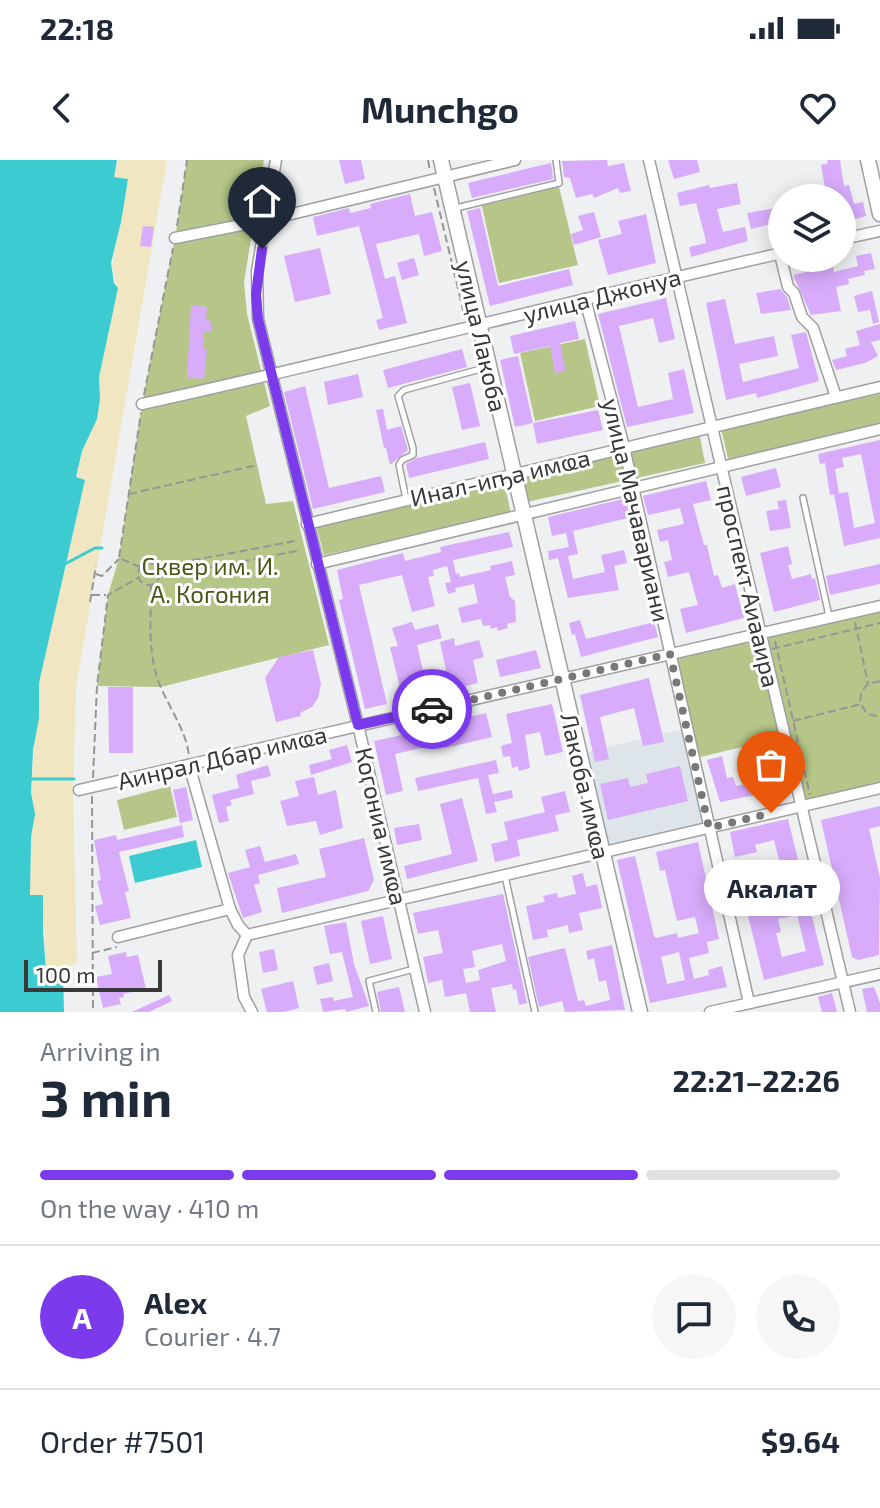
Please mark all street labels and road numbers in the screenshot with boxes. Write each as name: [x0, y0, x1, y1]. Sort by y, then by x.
street label: улица Лакоба: [449, 257, 514, 415]
street label: улица Джонуа: [520, 261, 684, 330]
street label: улица Мачавариани: [596, 395, 677, 625]
street label: Инал-иҧа имҩа: [407, 442, 593, 512]
street label: проспект Аиааира: [712, 482, 786, 690]
street label: Лакоба имҩа: [555, 710, 617, 862]
street label: Аинрал Дбар имҩа: [115, 719, 329, 795]
street label: Коӷониа имҩа: [350, 744, 414, 908]

